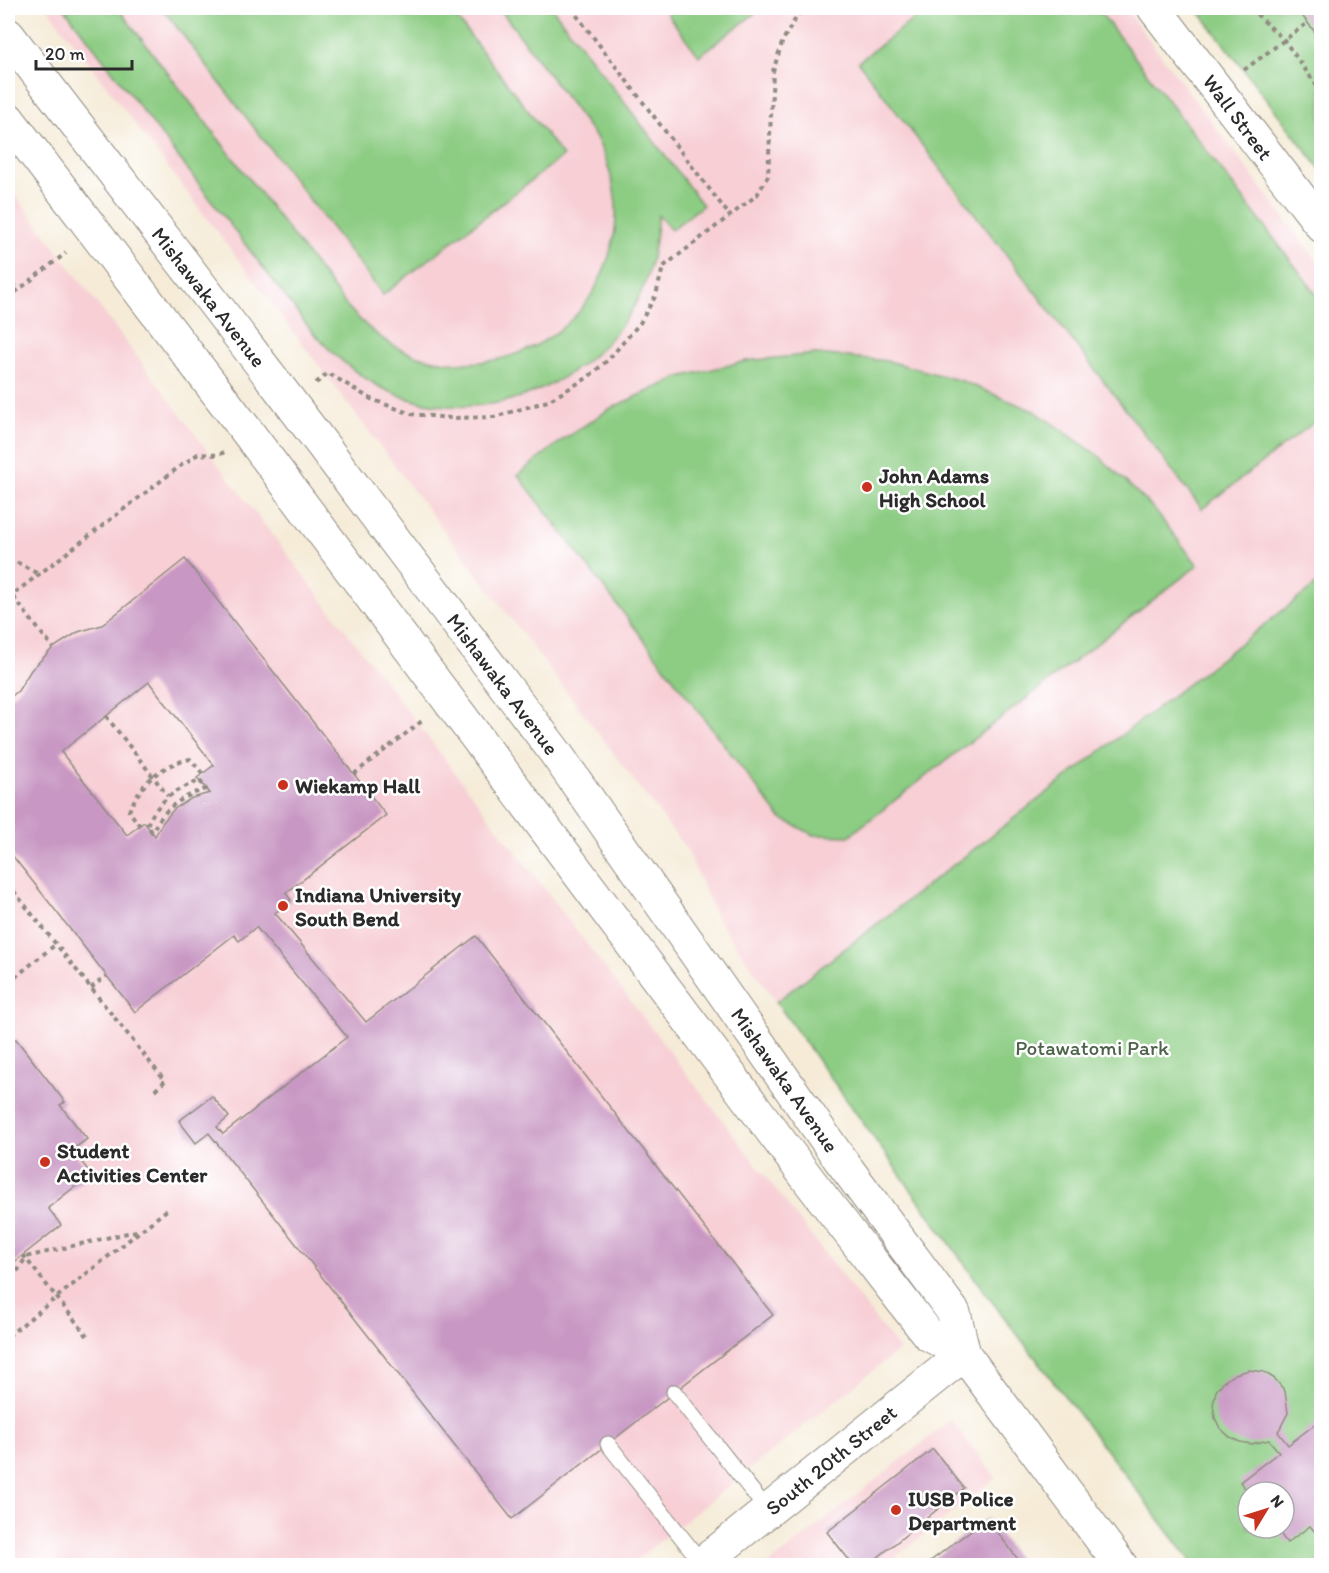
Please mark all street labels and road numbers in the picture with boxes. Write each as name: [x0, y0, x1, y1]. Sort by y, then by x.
street label: Wall Street: [1198, 69, 1278, 165]
street label: Mishawaka Avenue: [147, 222, 271, 372]
street label: Mishawaka Avenue: [442, 608, 564, 760]
street label: Mishawaka Avenue: [726, 1003, 844, 1157]
street label: South 20th Street: [761, 1400, 902, 1520]

